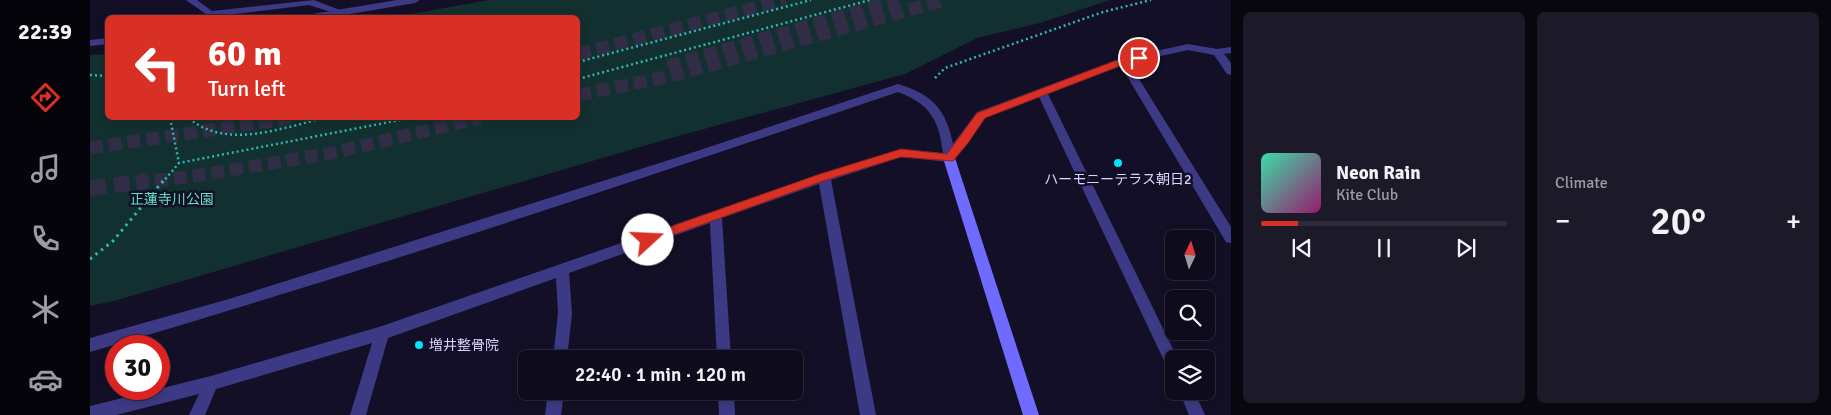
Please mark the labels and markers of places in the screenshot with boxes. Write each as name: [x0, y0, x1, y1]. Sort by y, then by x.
pin: [1118, 37, 1160, 79]
marker: ハーモニーテラス朝日2: [1112, 157, 1124, 169]
place label: ハーモニーテラス朝日2: [1044, 171, 1192, 188]
place label: 増井整骨院: [429, 337, 499, 354]
marker: 増井整骨院: [413, 339, 425, 351]

